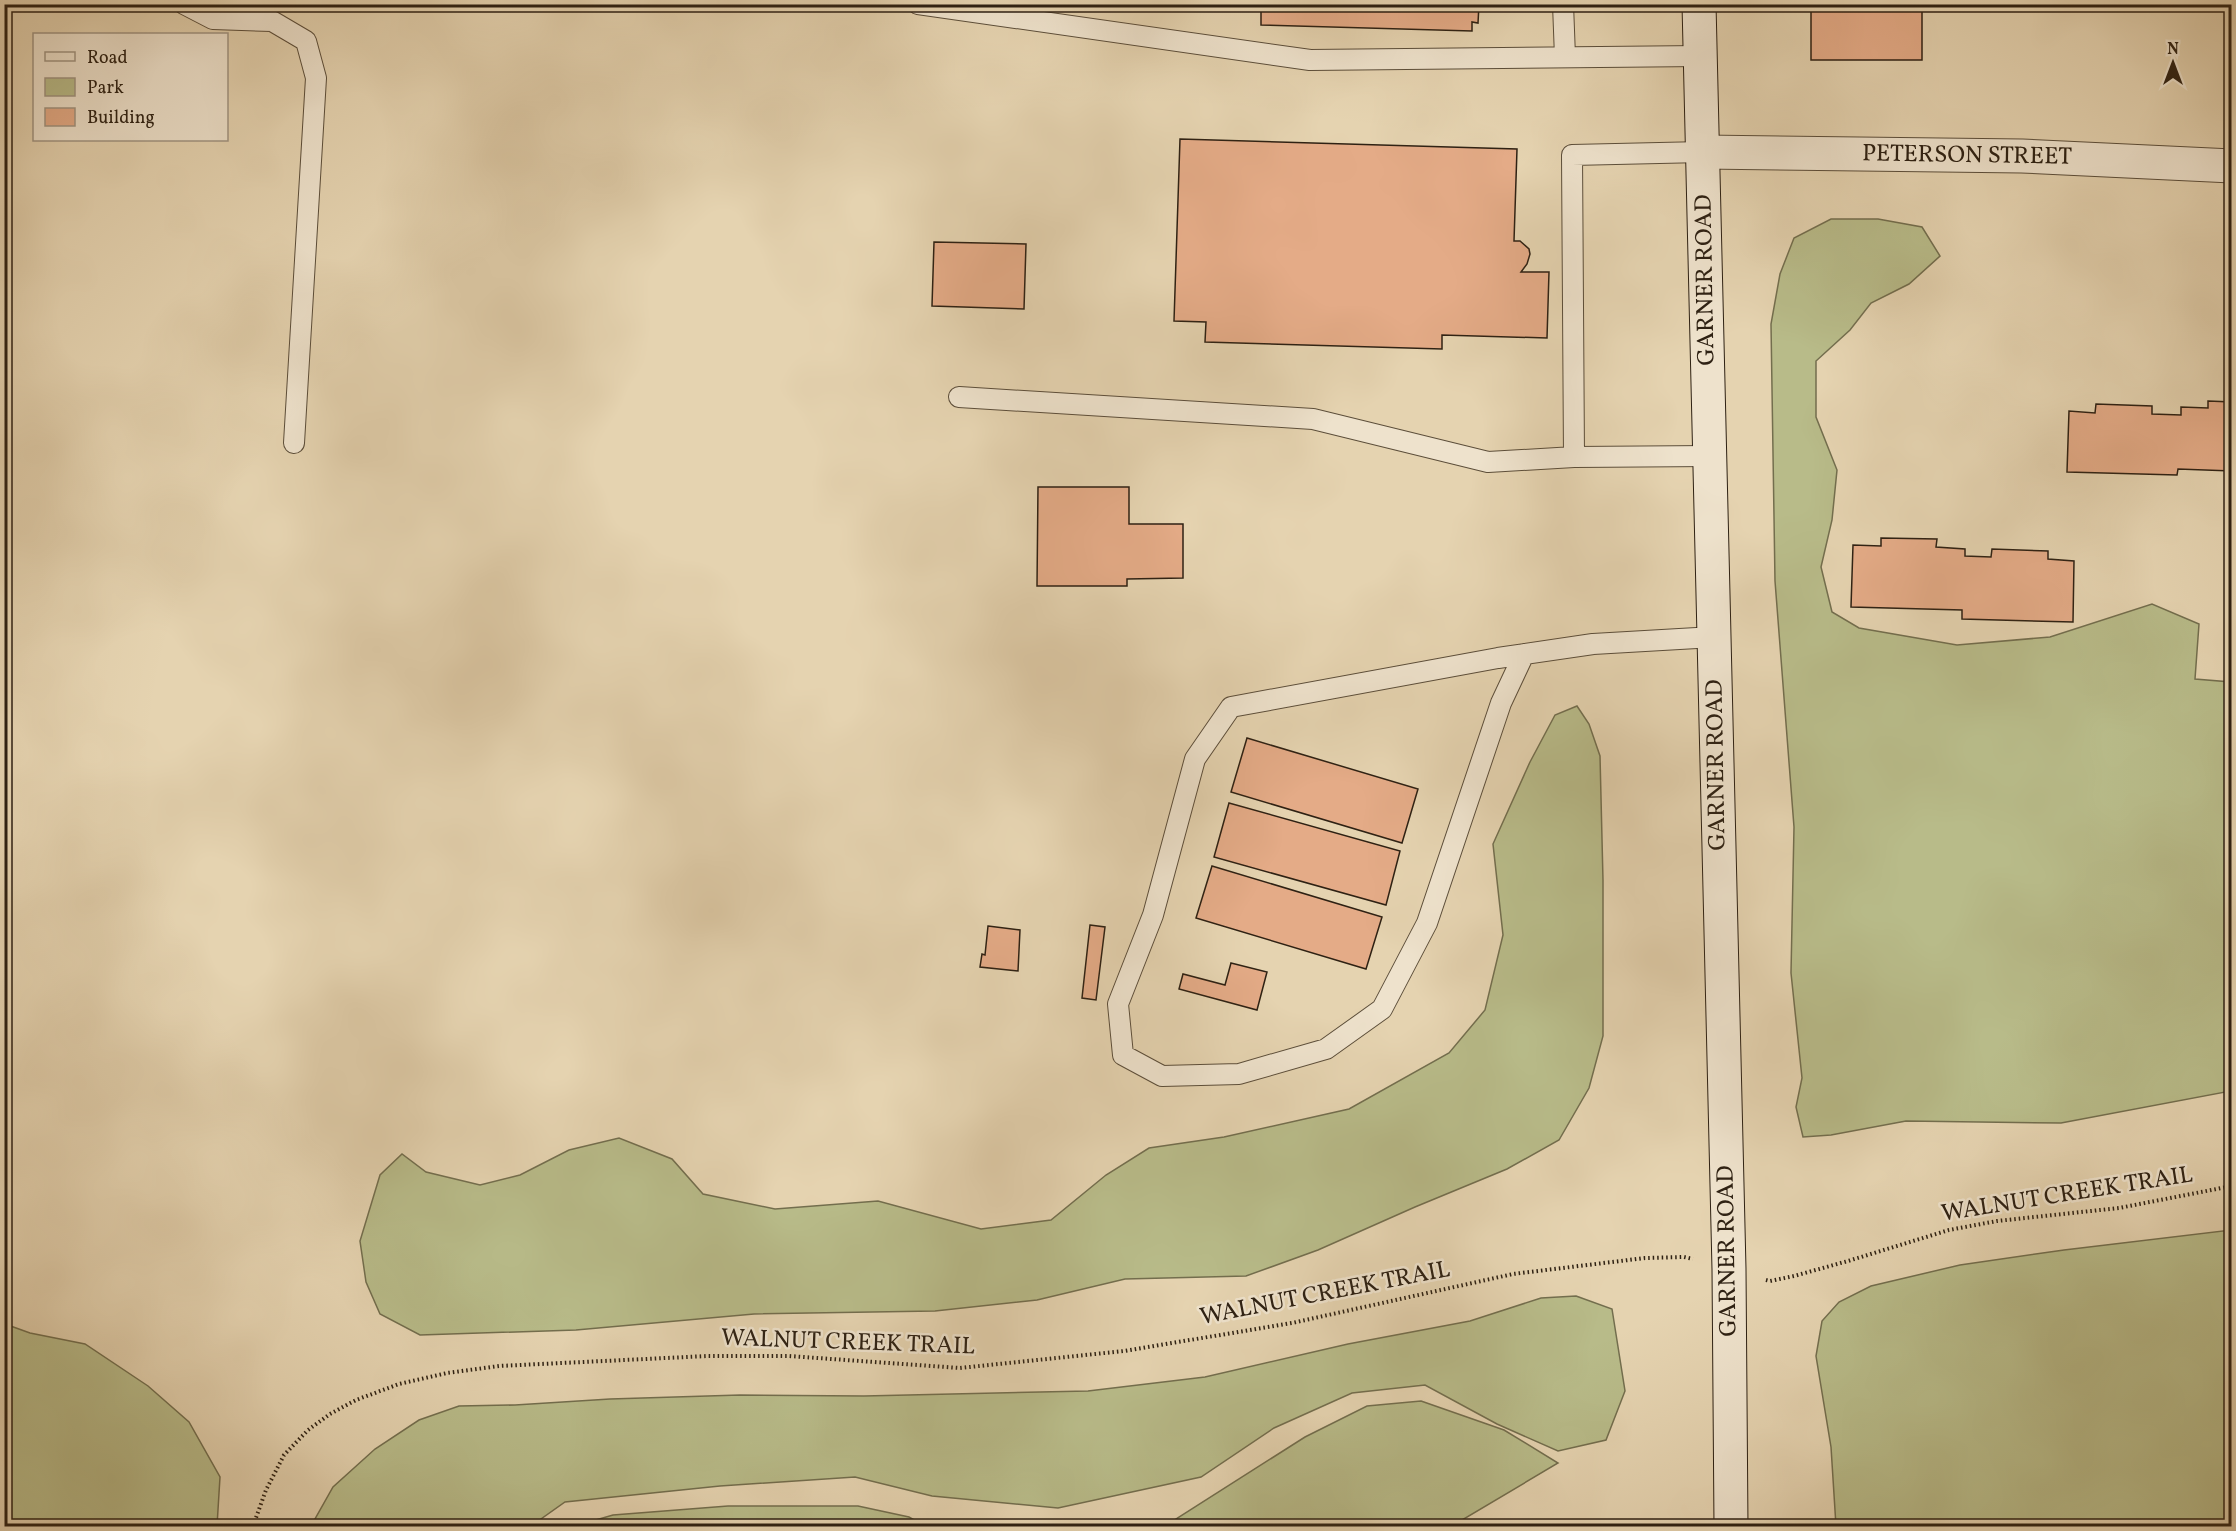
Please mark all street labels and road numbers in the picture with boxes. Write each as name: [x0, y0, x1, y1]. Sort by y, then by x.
street label: PETERSON STREET: [1862, 137, 2072, 175]
street label: GARNER ROAD: [1688, 194, 1724, 366]
street label: GARNER ROAD: [1699, 679, 1735, 851]
street label: WALNUT CREEK TRAIL: [1939, 1158, 2195, 1232]
street label: GARNER ROAD: [1710, 1165, 1746, 1337]
street label: WALNUT CREEK TRAIL: [1197, 1253, 1453, 1335]
street label: WALNUT CREEK TRAIL: [720, 1322, 976, 1364]

